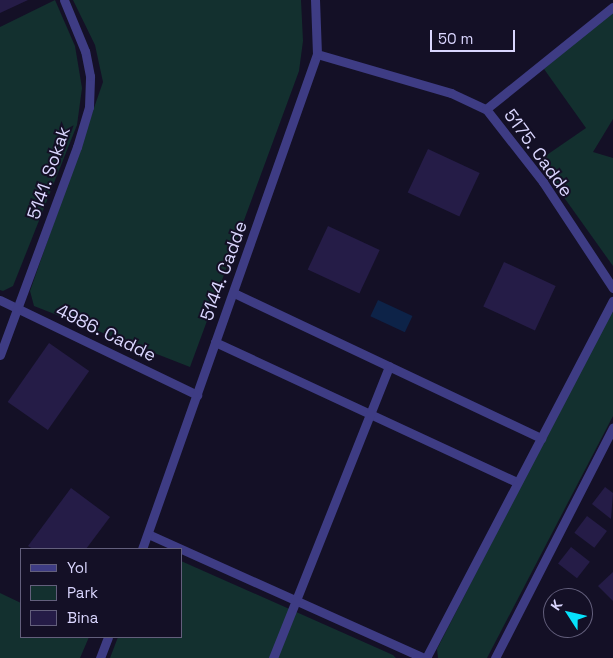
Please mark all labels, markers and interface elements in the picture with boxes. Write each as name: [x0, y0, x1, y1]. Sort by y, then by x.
scale bar: [433, 20, 518, 52]
text: 50 m: [438, 29, 473, 48]
street label: 5175. Cadde: [499, 105, 577, 201]
street label: 5141. Sokak: [23, 124, 75, 222]
street label: 5144. Cadde: [196, 218, 252, 324]
street label: 4986. Cadde: [52, 299, 160, 367]
legend: [20, 548, 182, 638]
text: Yol: [67, 558, 88, 577]
text: Park: [67, 583, 98, 602]
north arrow: [543, 588, 593, 638]
text: K: [547, 596, 566, 614]
text: Bina: [67, 608, 98, 627]

